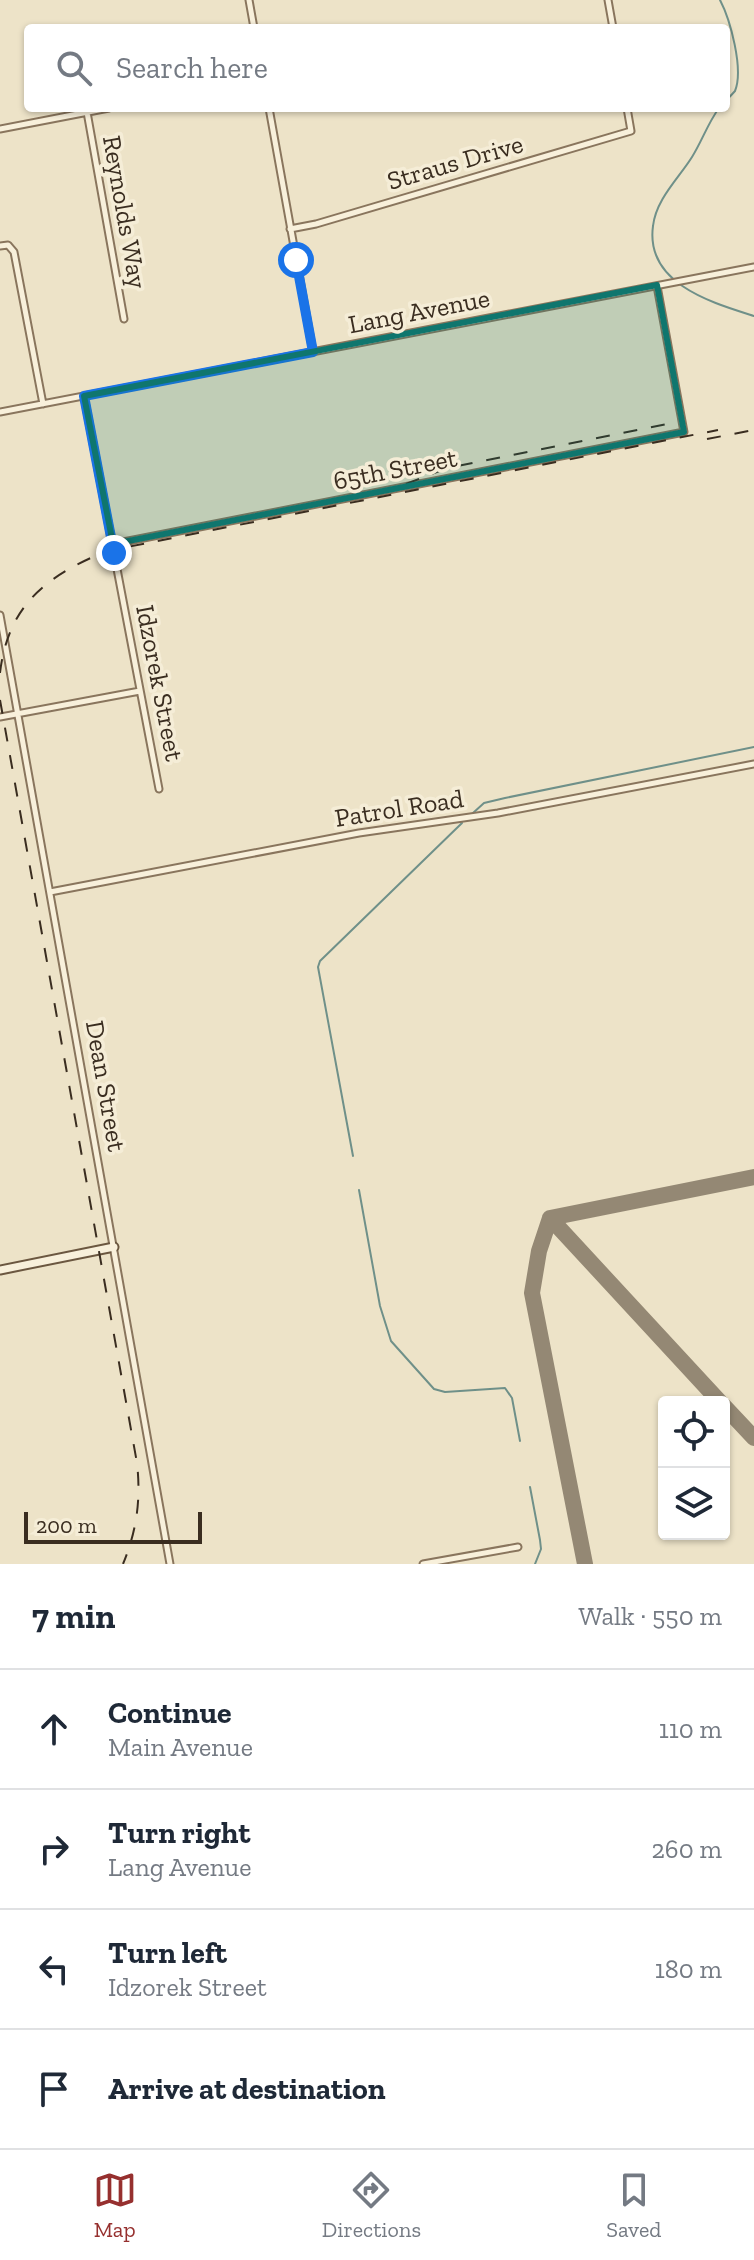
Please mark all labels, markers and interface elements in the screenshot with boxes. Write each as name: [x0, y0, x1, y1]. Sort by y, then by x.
search box: [24, 24, 730, 112]
icon: search: [52, 46, 96, 90]
text: Search here: [116, 50, 268, 86]
street label: Straus Drive: [383, 127, 527, 197]
street label: Reynolds Way: [96, 133, 154, 292]
route start: [278, 242, 314, 278]
street label: Lang Avenue: [346, 282, 492, 340]
street label: 65th Street: [330, 441, 460, 497]
route end: [96, 535, 132, 571]
street label: Idzorek Street: [129, 602, 191, 764]
street label: Patrol Road: [332, 782, 466, 834]
street label: Dean Street: [79, 1018, 133, 1154]
map controls: [658, 1396, 730, 1540]
button: locate: [658, 1396, 730, 1468]
button: layers: [658, 1468, 730, 1540]
scale bar: [24, 1508, 202, 1544]
text: 200 m: [36, 1512, 97, 1539]
text: 7 min: [32, 1596, 115, 1637]
text: Walk · 550 m: [578, 1600, 722, 1632]
text: Continue: [108, 1695, 232, 1731]
icon: ahead: [32, 1707, 76, 1751]
text: 110 m: [659, 1713, 722, 1745]
text: Main Avenue: [108, 1731, 253, 1763]
text: Turn right: [108, 1815, 250, 1851]
icon: right: [32, 1827, 76, 1871]
text: 260 m: [651, 1833, 722, 1865]
text: Lang Avenue: [108, 1851, 251, 1883]
text: Turn left: [108, 1935, 227, 1971]
icon: left: [32, 1947, 76, 1991]
text: 180 m: [655, 1953, 722, 1985]
text: Idzorek Street: [108, 1971, 267, 2003]
icon: arrive: [32, 2067, 76, 2111]
text: Arrive at destination: [108, 2071, 385, 2107]
tab: Map: [93, 2168, 137, 2243]
tab: Directions: [322, 2168, 421, 2243]
tab: Saved: [606, 2168, 661, 2243]

